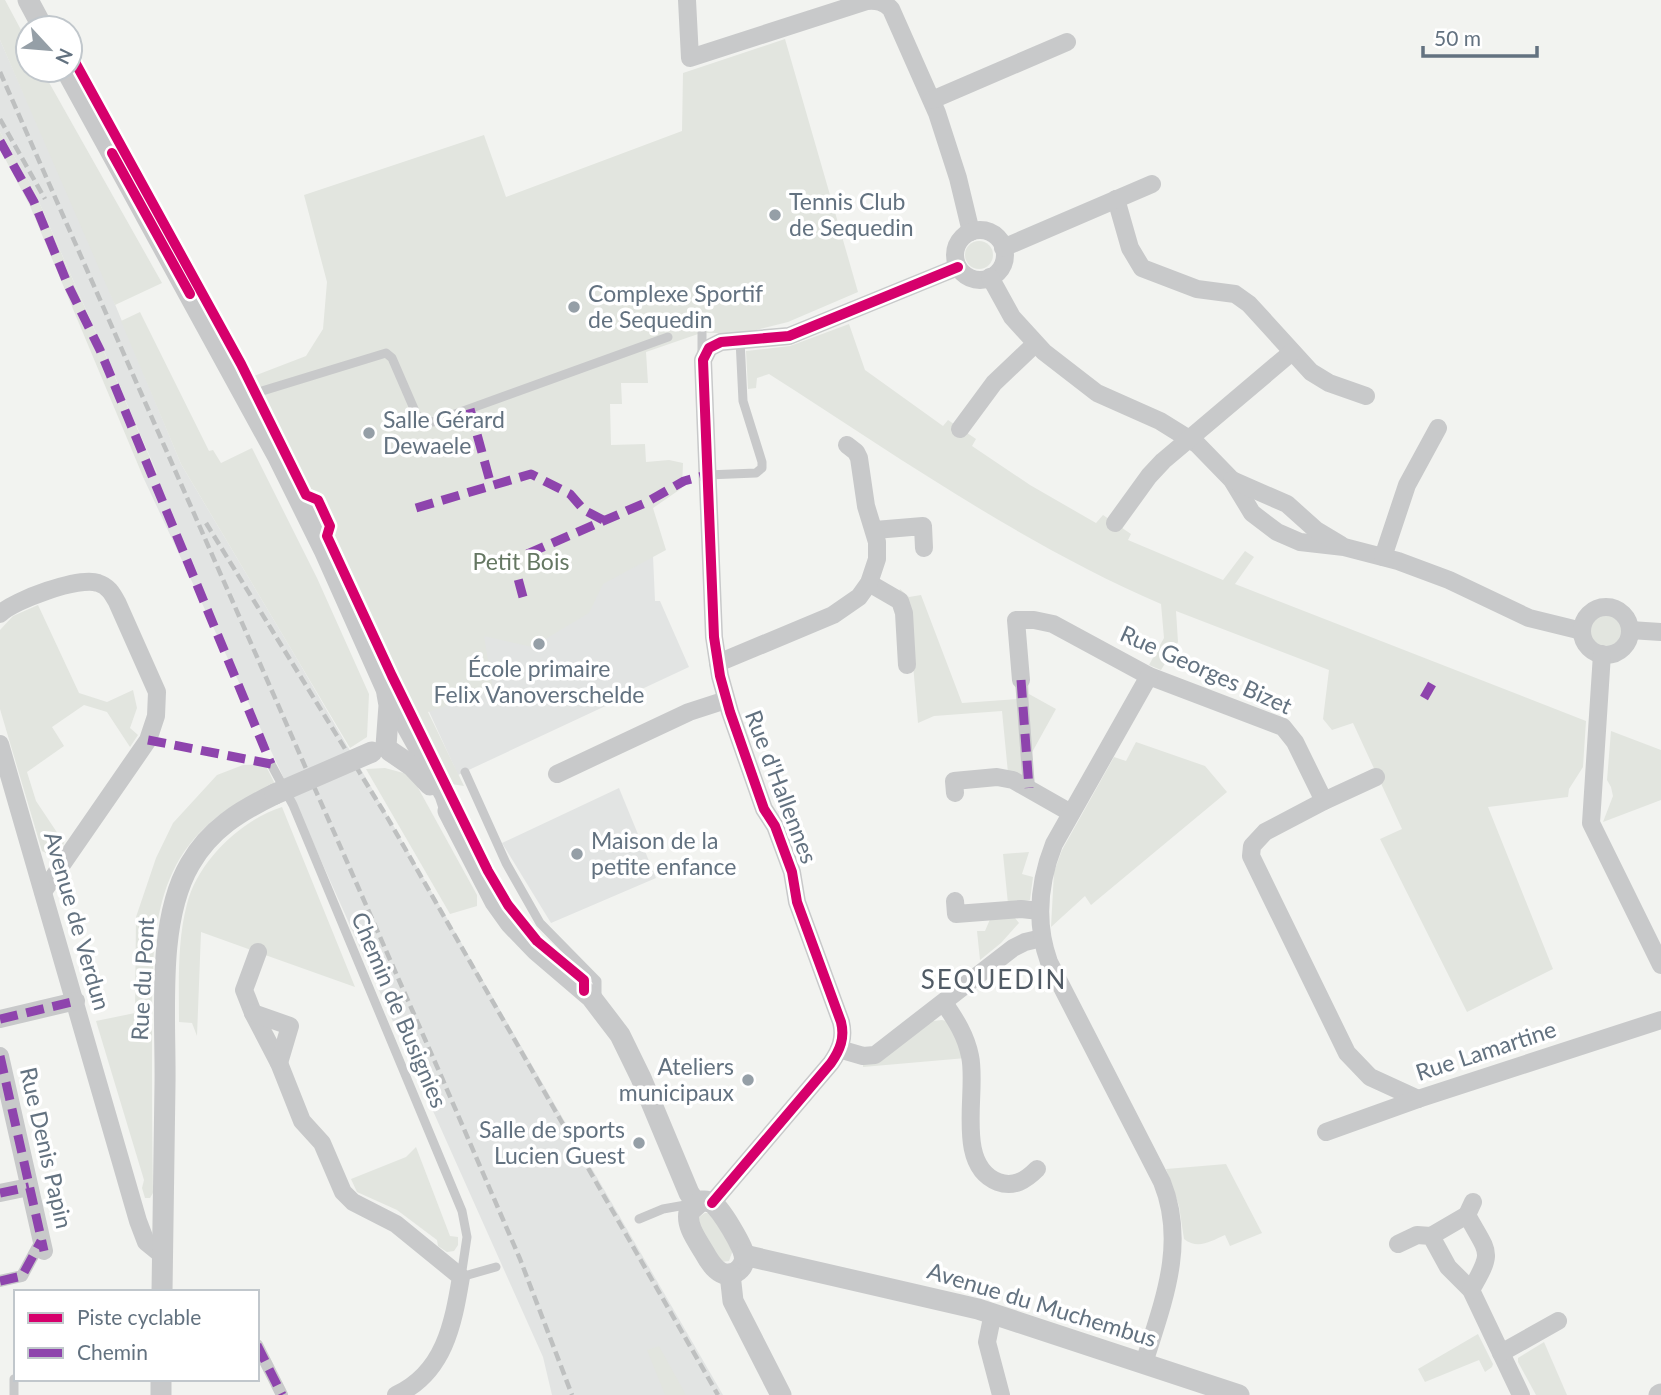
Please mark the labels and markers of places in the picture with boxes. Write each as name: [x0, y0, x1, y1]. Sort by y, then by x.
place label: Tennis Club de Sequedin: [789, 187, 914, 241]
marker: Tennis Club de Sequedin: [767, 207, 783, 223]
place label: Complexe Sportif de Sequedin: [588, 279, 763, 333]
marker: Complexe Sportif de Sequedin: [566, 299, 582, 315]
place label: Salle Gérard Dewaele: [383, 405, 505, 459]
marker: Salle Gérard Dewaele: [361, 425, 377, 441]
marker: École primaire Felix Vanoverschelde: [531, 636, 547, 652]
place label: École primaire Felix Vanoverschelde: [434, 654, 644, 708]
place label: Maison de la petite enfance: [591, 826, 736, 880]
marker: Maison de la petite enfance: [569, 846, 585, 862]
place label: Ateliers municipaux: [619, 1052, 735, 1106]
marker: Ateliers municipaux: [740, 1072, 756, 1088]
place label: Salle de sports Lucien Guest: [479, 1115, 626, 1169]
marker: Salle de sports Lucien Guest: [631, 1135, 647, 1151]

